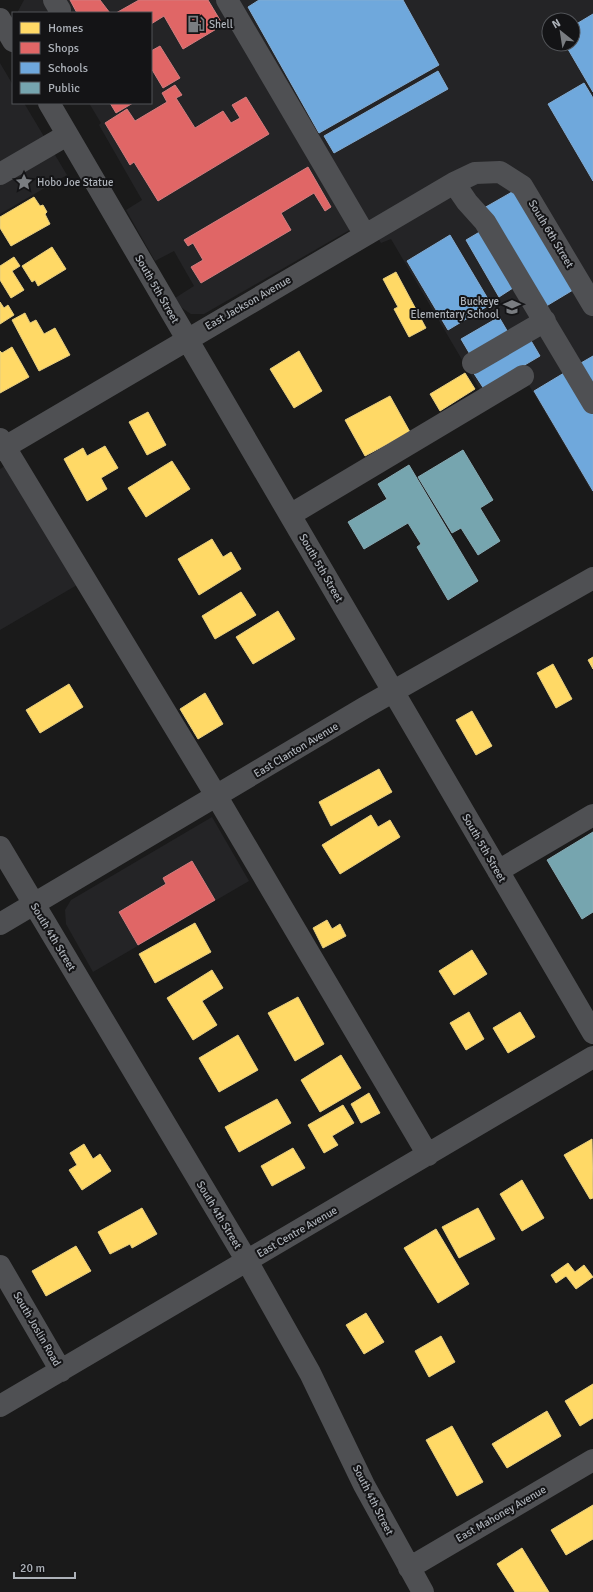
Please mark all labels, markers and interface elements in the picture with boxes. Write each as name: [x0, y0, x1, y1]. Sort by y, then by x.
legend: [12, 12, 152, 104]
north arrow: [541, 12, 581, 52]
fuel station icon: Shell: [186, 14, 206, 34]
text: N: [550, 16, 563, 31]
place label: Shell: [209, 18, 233, 31]
text: Homes: [48, 21, 83, 36]
text: Shops: [48, 41, 79, 56]
text: Schools: [48, 61, 88, 76]
text: Public: [48, 81, 80, 96]
place icon: Hobo Joe Statue: [14, 172, 34, 192]
place label: Hobo Joe Statue: [37, 176, 113, 189]
street label: South 6th Street: [526, 198, 576, 270]
street label: South 5th Street: [132, 252, 182, 326]
street label: East Jackson Avenue: [203, 273, 293, 333]
place label: Buckeye Elementary School: [411, 295, 499, 321]
school or university icon: Buckeye Elementary School: [502, 297, 522, 317]
street label: South 5th Street: [296, 531, 346, 605]
street label: East Clanton Avenue: [251, 720, 341, 780]
street label: South 5th Street: [459, 811, 509, 885]
street label: South 4th Street: [28, 901, 78, 973]
street label: South 4th Street: [194, 1179, 244, 1251]
street label: East Centre Avenue: [254, 1204, 340, 1260]
street label: South Joslin Road: [10, 1290, 64, 1369]
street label: South 4th Street: [350, 1463, 396, 1537]
street label: East Mahoney Avenue: [453, 1483, 549, 1545]
scale bar: [14, 1554, 75, 1580]
text: 20 m: [20, 1561, 45, 1576]

